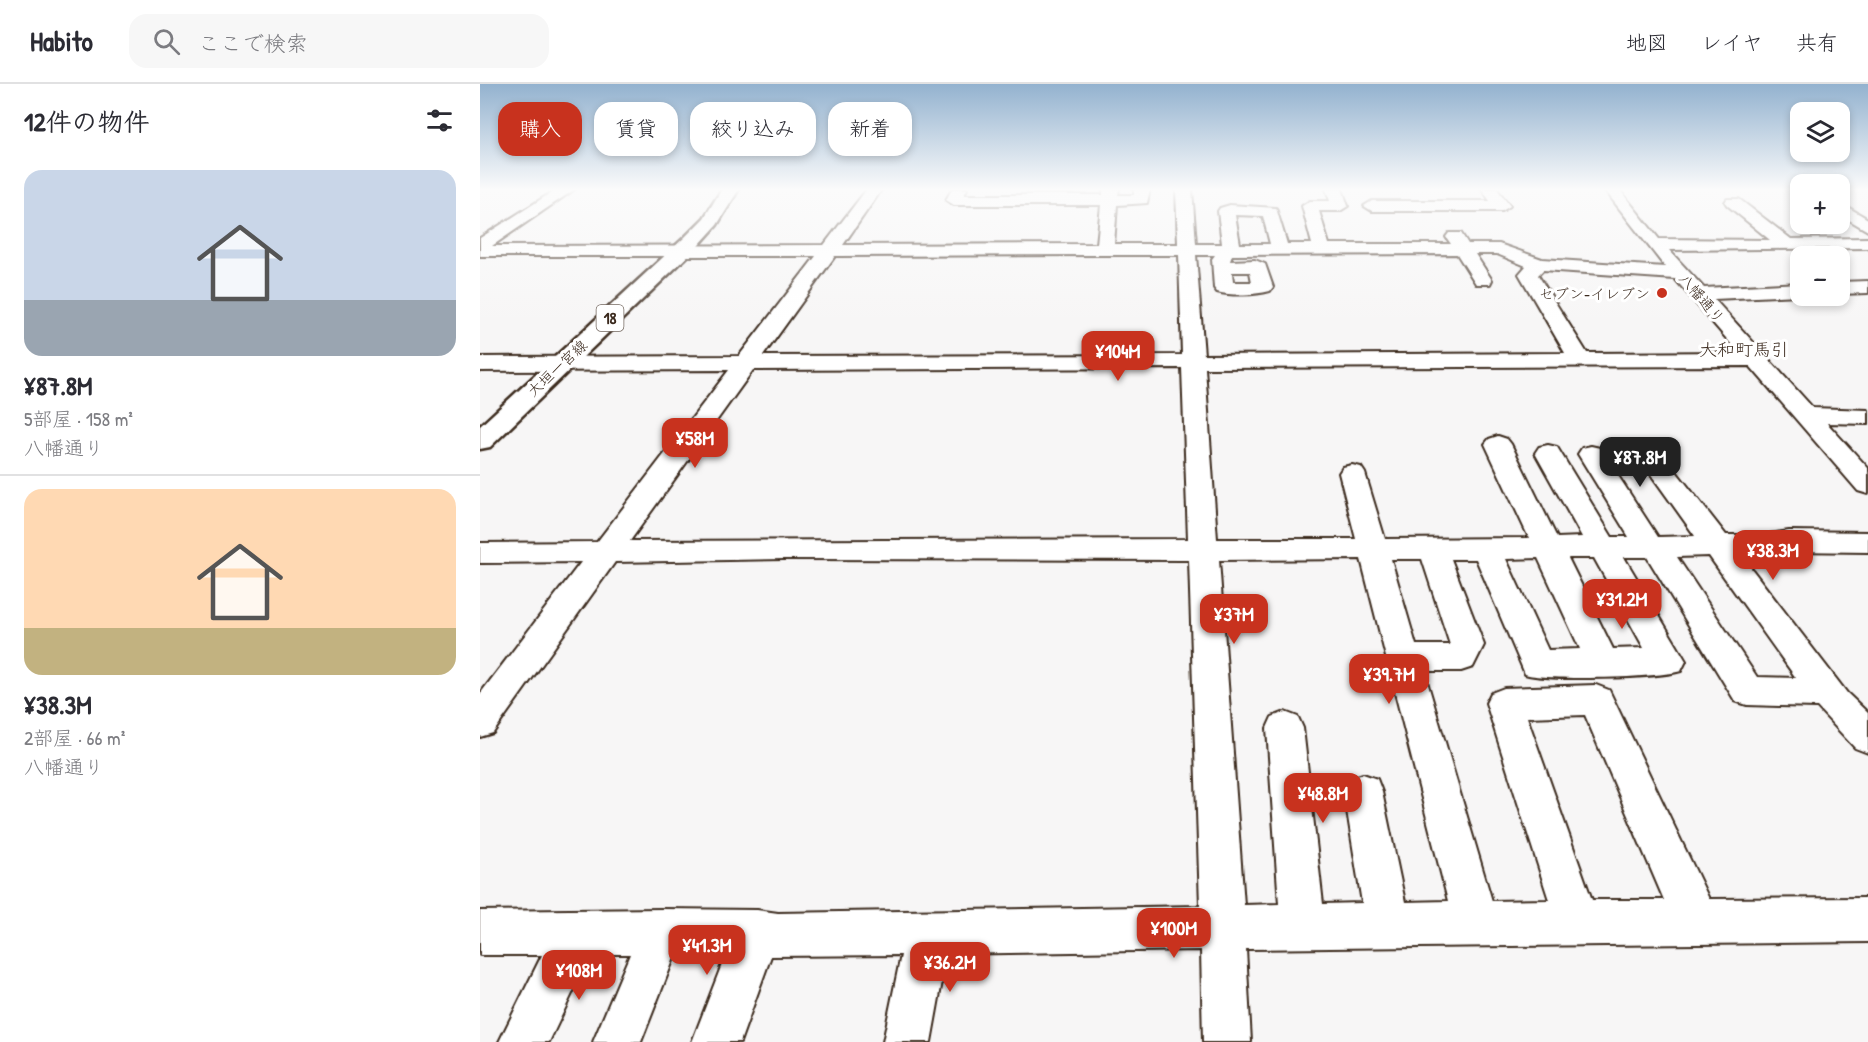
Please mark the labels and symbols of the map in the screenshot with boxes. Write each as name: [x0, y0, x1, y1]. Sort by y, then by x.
street label: 八幡通り: [1674, 268, 1730, 328]
place label: セブン-イレブン: [1539, 283, 1650, 304]
marker: セブン-イレブン: [1655, 286, 1669, 300]
road number: 18: [596, 305, 624, 331]
pin: ¥104M: [1076, 331, 1160, 382]
street label: 大垣一宮線: [522, 335, 592, 401]
district label: 大和町馬引: [1699, 337, 1789, 362]
pin: ¥58M: [659, 418, 731, 469]
pin: ¥87.8M: [1591, 437, 1689, 488]
pin: ¥38.3M: [1724, 530, 1822, 581]
pin: ¥31.2M: [1573, 579, 1671, 630]
pin: ¥37M: [1198, 594, 1270, 645]
pin: ¥39.7M: [1340, 654, 1438, 705]
pin: ¥48.8M: [1274, 773, 1372, 824]
pin: ¥100M: [1132, 908, 1216, 959]
pin: ¥41.3M: [658, 925, 756, 976]
pin: ¥36.2M: [901, 942, 999, 993]
pin: ¥108M: [537, 950, 621, 1001]

